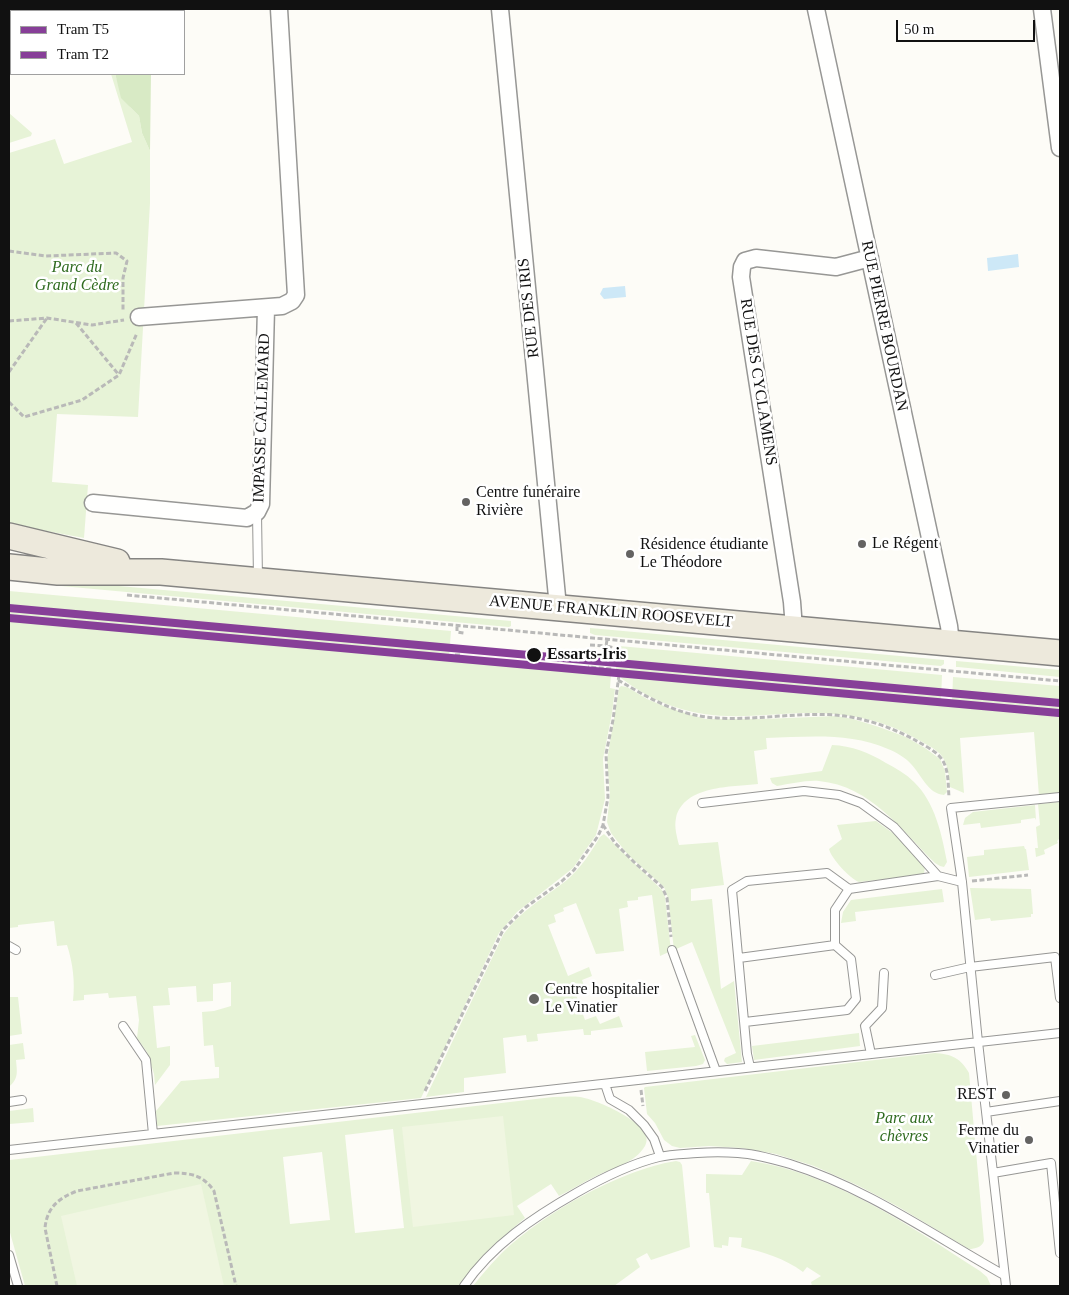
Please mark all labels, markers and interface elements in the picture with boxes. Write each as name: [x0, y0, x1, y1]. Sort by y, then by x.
legend: [10, 10, 185, 75]
scale bar: [899, 10, 1038, 42]
text: Tram T5: [57, 21, 109, 37]
text: 50 m: [904, 21, 934, 37]
text: Tram T2: [57, 46, 109, 62]
street label: RUE PIERRE BOURDAN: [856, 239, 912, 413]
street label: RUE DES IRIS: [514, 257, 544, 359]
park label: Parc du Grand Cèdre: [35, 258, 119, 296]
street label: RUE DES CYCLAMENS: [735, 297, 781, 467]
street label: IMPASSE CALLEMARD: [249, 333, 275, 503]
place label: Centre funéraire Rivière: [476, 483, 580, 521]
marker: Centre funéraire Rivière: [460, 496, 472, 508]
place label: Le Régent: [872, 534, 938, 554]
place label: Résidence étudiante Le Théodore: [640, 535, 768, 573]
marker: Le Régent: [856, 538, 868, 550]
marker: Résidence étudiante Le Théodore: [624, 548, 636, 560]
street label: AVENUE FRANKLIN ROOSEVELT: [488, 592, 734, 632]
place label: Essarts-Iris: [547, 645, 626, 665]
marker: Essarts-Iris: [525, 646, 543, 664]
place label: Centre hospitalier Le Vinatier: [545, 980, 659, 1018]
marker: Centre hospitalier Le Vinatier: [527, 992, 541, 1006]
place label: REST: [957, 1085, 996, 1105]
marker: REST: [1000, 1089, 1012, 1101]
park label: Parc aux chèvres: [875, 1109, 933, 1147]
place label: Ferme du Vinatier: [958, 1121, 1019, 1159]
marker: Ferme du Vinatier: [1023, 1134, 1035, 1146]

